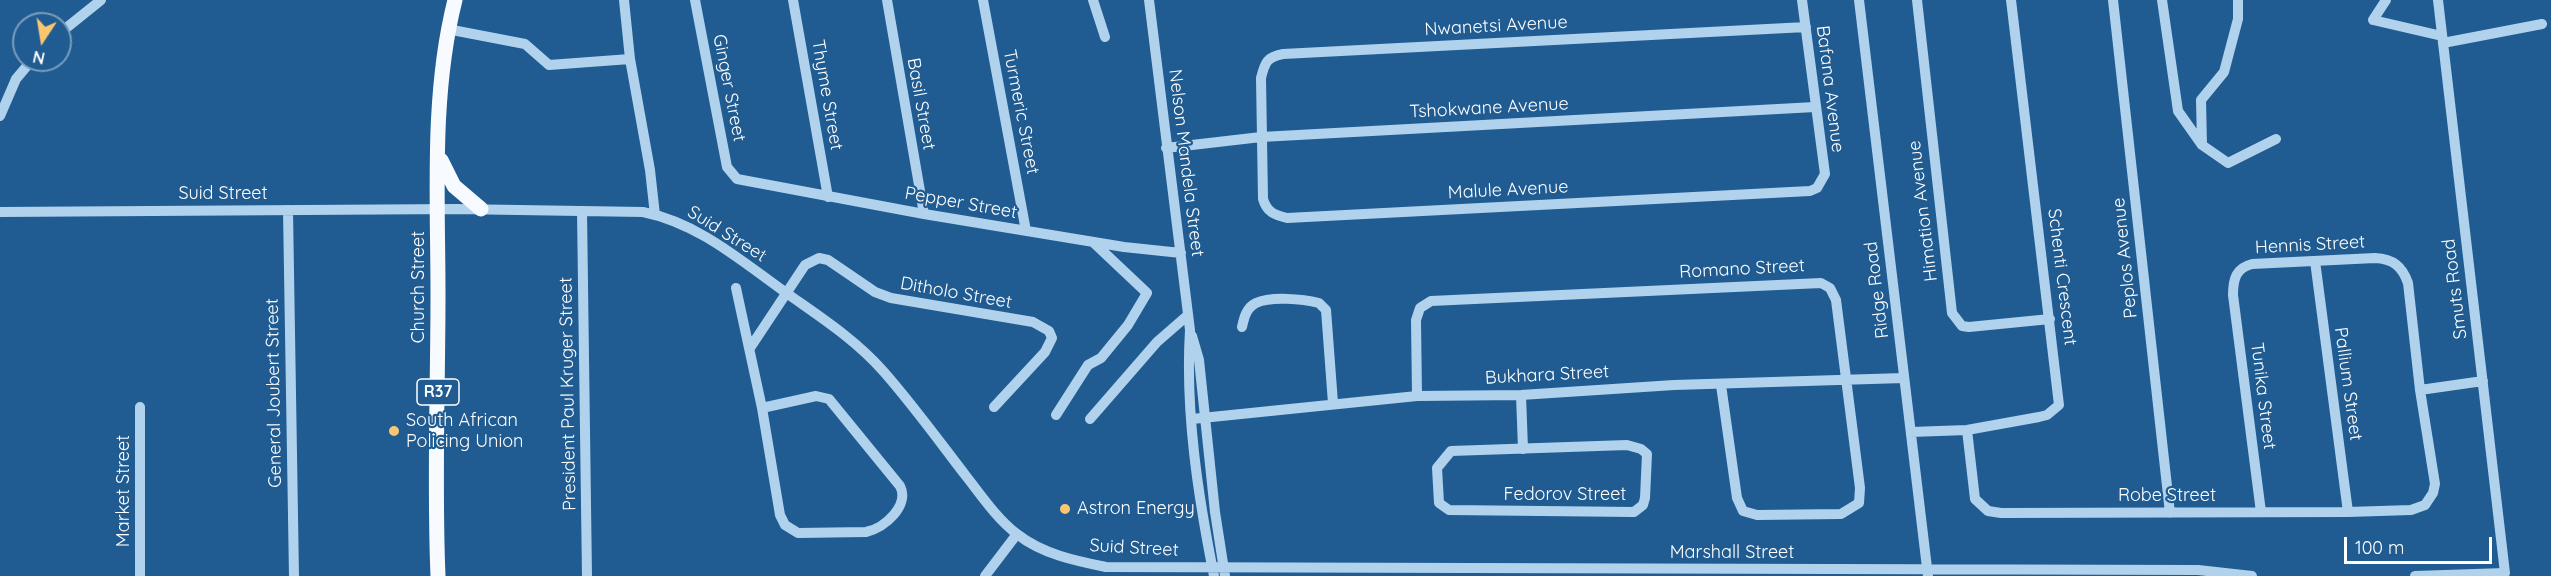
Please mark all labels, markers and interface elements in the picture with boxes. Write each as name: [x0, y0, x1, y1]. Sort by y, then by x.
street label: Nwanetsi Avenue: [1424, 11, 1568, 41]
north arrow: [12, 12, 72, 72]
street label: Bafana Avenue: [1811, 24, 1849, 154]
street label: Ginger Street: [708, 33, 750, 143]
street label: Thyme Street: [807, 38, 847, 152]
text: N: [31, 47, 47, 69]
street label: Turmeric Street: [998, 48, 1044, 176]
street label: Basil Street: [902, 56, 940, 152]
street label: Nelson Mandela Street: [1164, 68, 1208, 258]
street label: Tshokwane Avenue: [1409, 93, 1569, 123]
street label: Himation Avenue: [1904, 139, 1942, 283]
street label: Malule Avenue: [1447, 176, 1569, 204]
street label: Pepper Street: [903, 182, 1019, 224]
street label: Suid Street: [178, 183, 268, 205]
street label: Peplos Avenue: [2108, 197, 2142, 319]
street label: Suid Street: [683, 201, 771, 267]
street label: Schenti Crescent: [2043, 207, 2081, 347]
street label: Church Street: [408, 231, 430, 343]
street label: Hennis Street: [2254, 231, 2366, 259]
street label: Smuts Road: [2438, 237, 2472, 341]
street label: Ridge Road: [1860, 240, 1894, 340]
street label: Romano Street: [1679, 255, 1805, 283]
street label: Ditholo Street: [899, 273, 1013, 313]
street label: President Paul Kruger Street: [555, 277, 581, 511]
street label: General Joubert Street: [262, 298, 286, 488]
street label: Pallium Street: [2329, 326, 2367, 442]
street label: Tunika Street: [2246, 341, 2280, 451]
street label: Bukhara Street: [1484, 361, 1610, 389]
road number: R37: [417, 379, 459, 405]
place label: South African Policing Union: [406, 410, 524, 452]
marker: South African Policing Union: [387, 424, 401, 438]
street label: Market Street: [113, 435, 135, 547]
street label: Fedorov Street: [1504, 484, 1626, 506]
street label: Robe Street: [2118, 485, 2216, 507]
place label: Astron Energy: [1077, 498, 1195, 520]
marker: Astron Energy: [1058, 502, 1072, 516]
scale bar: [2347, 525, 2496, 563]
street label: Suid Street: [1089, 535, 1179, 561]
text: 100 m: [2355, 536, 2404, 559]
street label: Marshall Street: [1670, 542, 1794, 564]

